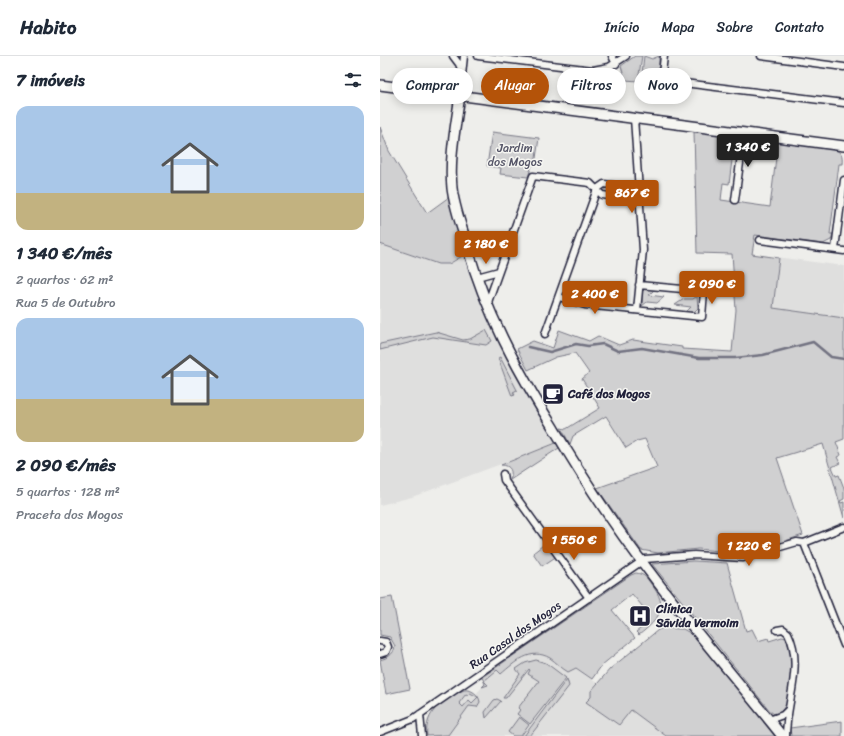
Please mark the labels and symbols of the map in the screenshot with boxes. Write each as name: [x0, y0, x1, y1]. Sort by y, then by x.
pin: 1 340 €: [711, 134, 785, 168]
park label: Jardim dos Mogos: [488, 137, 543, 173]
pin: 867 €: [604, 180, 660, 214]
pin: 2 180 €: [449, 231, 523, 265]
pin: 2 090 €: [675, 271, 749, 305]
pin: 2 400 €: [558, 281, 632, 315]
cafe icon: Café dos Mogos: [540, 381, 566, 407]
place label: Café dos Mogos: [567, 383, 650, 405]
pin: 1 550 €: [537, 527, 611, 561]
pin: 1 220 €: [712, 533, 786, 567]
street label: Rua Casal dos Mogos: [464, 595, 566, 675]
place label: Clínica Sãvida Vermoim: [655, 598, 739, 634]
hospital icon: Clínica Sãvida Vermoim: [627, 603, 653, 629]

